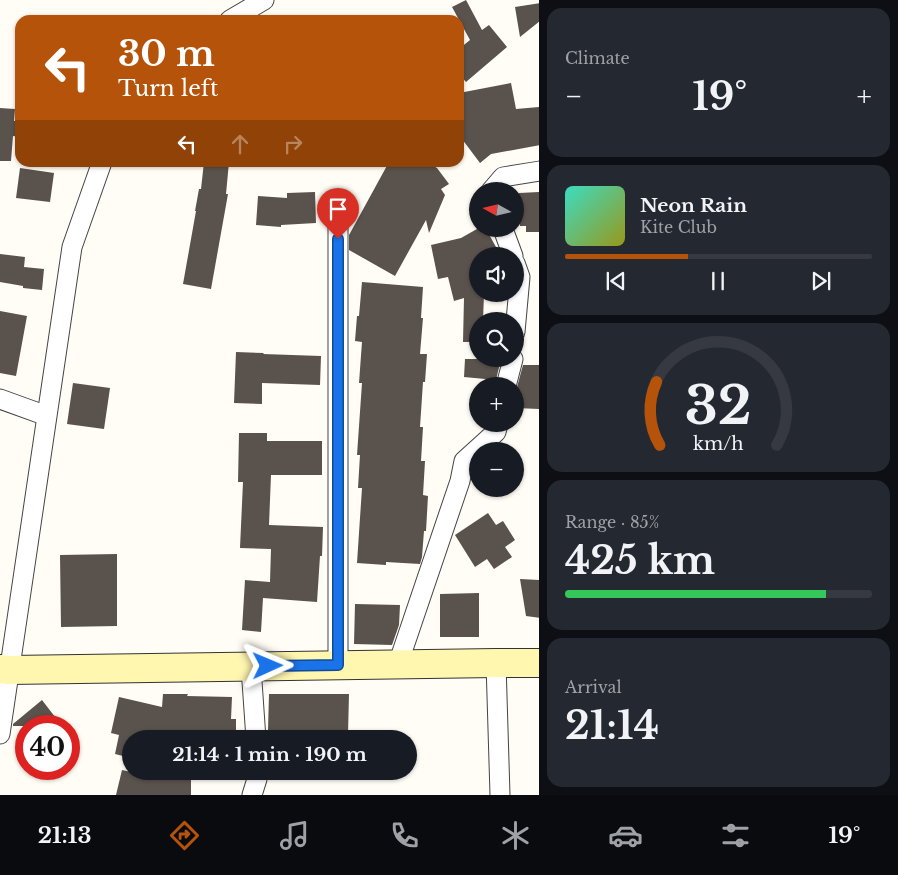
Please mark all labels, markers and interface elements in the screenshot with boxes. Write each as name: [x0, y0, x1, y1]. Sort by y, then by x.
text: 30 m: [118, 32, 215, 75]
icon: left: [35, 35, 100, 100]
text: Climate: [565, 48, 630, 68]
text: 19°: [692, 73, 747, 120]
text: Turn left: [118, 75, 218, 102]
text: −: [565, 79, 583, 114]
text: +: [857, 79, 872, 114]
icon: left: [173, 130, 201, 158]
icon: ahead: [226, 130, 254, 158]
icon: right: [279, 130, 307, 158]
north arrow: [469, 182, 524, 238]
map controls: [469, 182, 524, 497]
pin: [317, 188, 359, 239]
text: Neon Rain: [640, 194, 747, 217]
icon: arrive: [324, 195, 352, 223]
text: Kite Club: [640, 217, 717, 237]
button: sound: [469, 247, 524, 302]
icon: previous: [602, 267, 630, 295]
icon: pause: [704, 267, 732, 295]
icon: next: [807, 267, 835, 295]
button: search: [469, 312, 524, 367]
text: 32: [685, 374, 752, 438]
button: +: [469, 377, 524, 432]
text: km/h: [693, 433, 744, 455]
button: −: [469, 442, 524, 497]
text: Range · 85%: [565, 512, 659, 532]
text: 425 km: [565, 537, 715, 584]
position arrow: [241, 639, 293, 691]
text: Arrival: [565, 677, 622, 697]
text: 21:14: [565, 702, 659, 749]
speed limit sign: 40: [15, 715, 80, 780]
text: 21:14 · 1 min · 190 m: [172, 743, 367, 766]
icon: directions: [167, 818, 202, 853]
icon: music: [277, 818, 312, 853]
icon: phone: [387, 818, 422, 853]
icon: climate: [498, 818, 533, 853]
icon: car: [608, 818, 643, 853]
icon: filters: [718, 818, 753, 853]
text: 21:13: [38, 822, 91, 849]
text: 19°: [829, 822, 860, 849]

